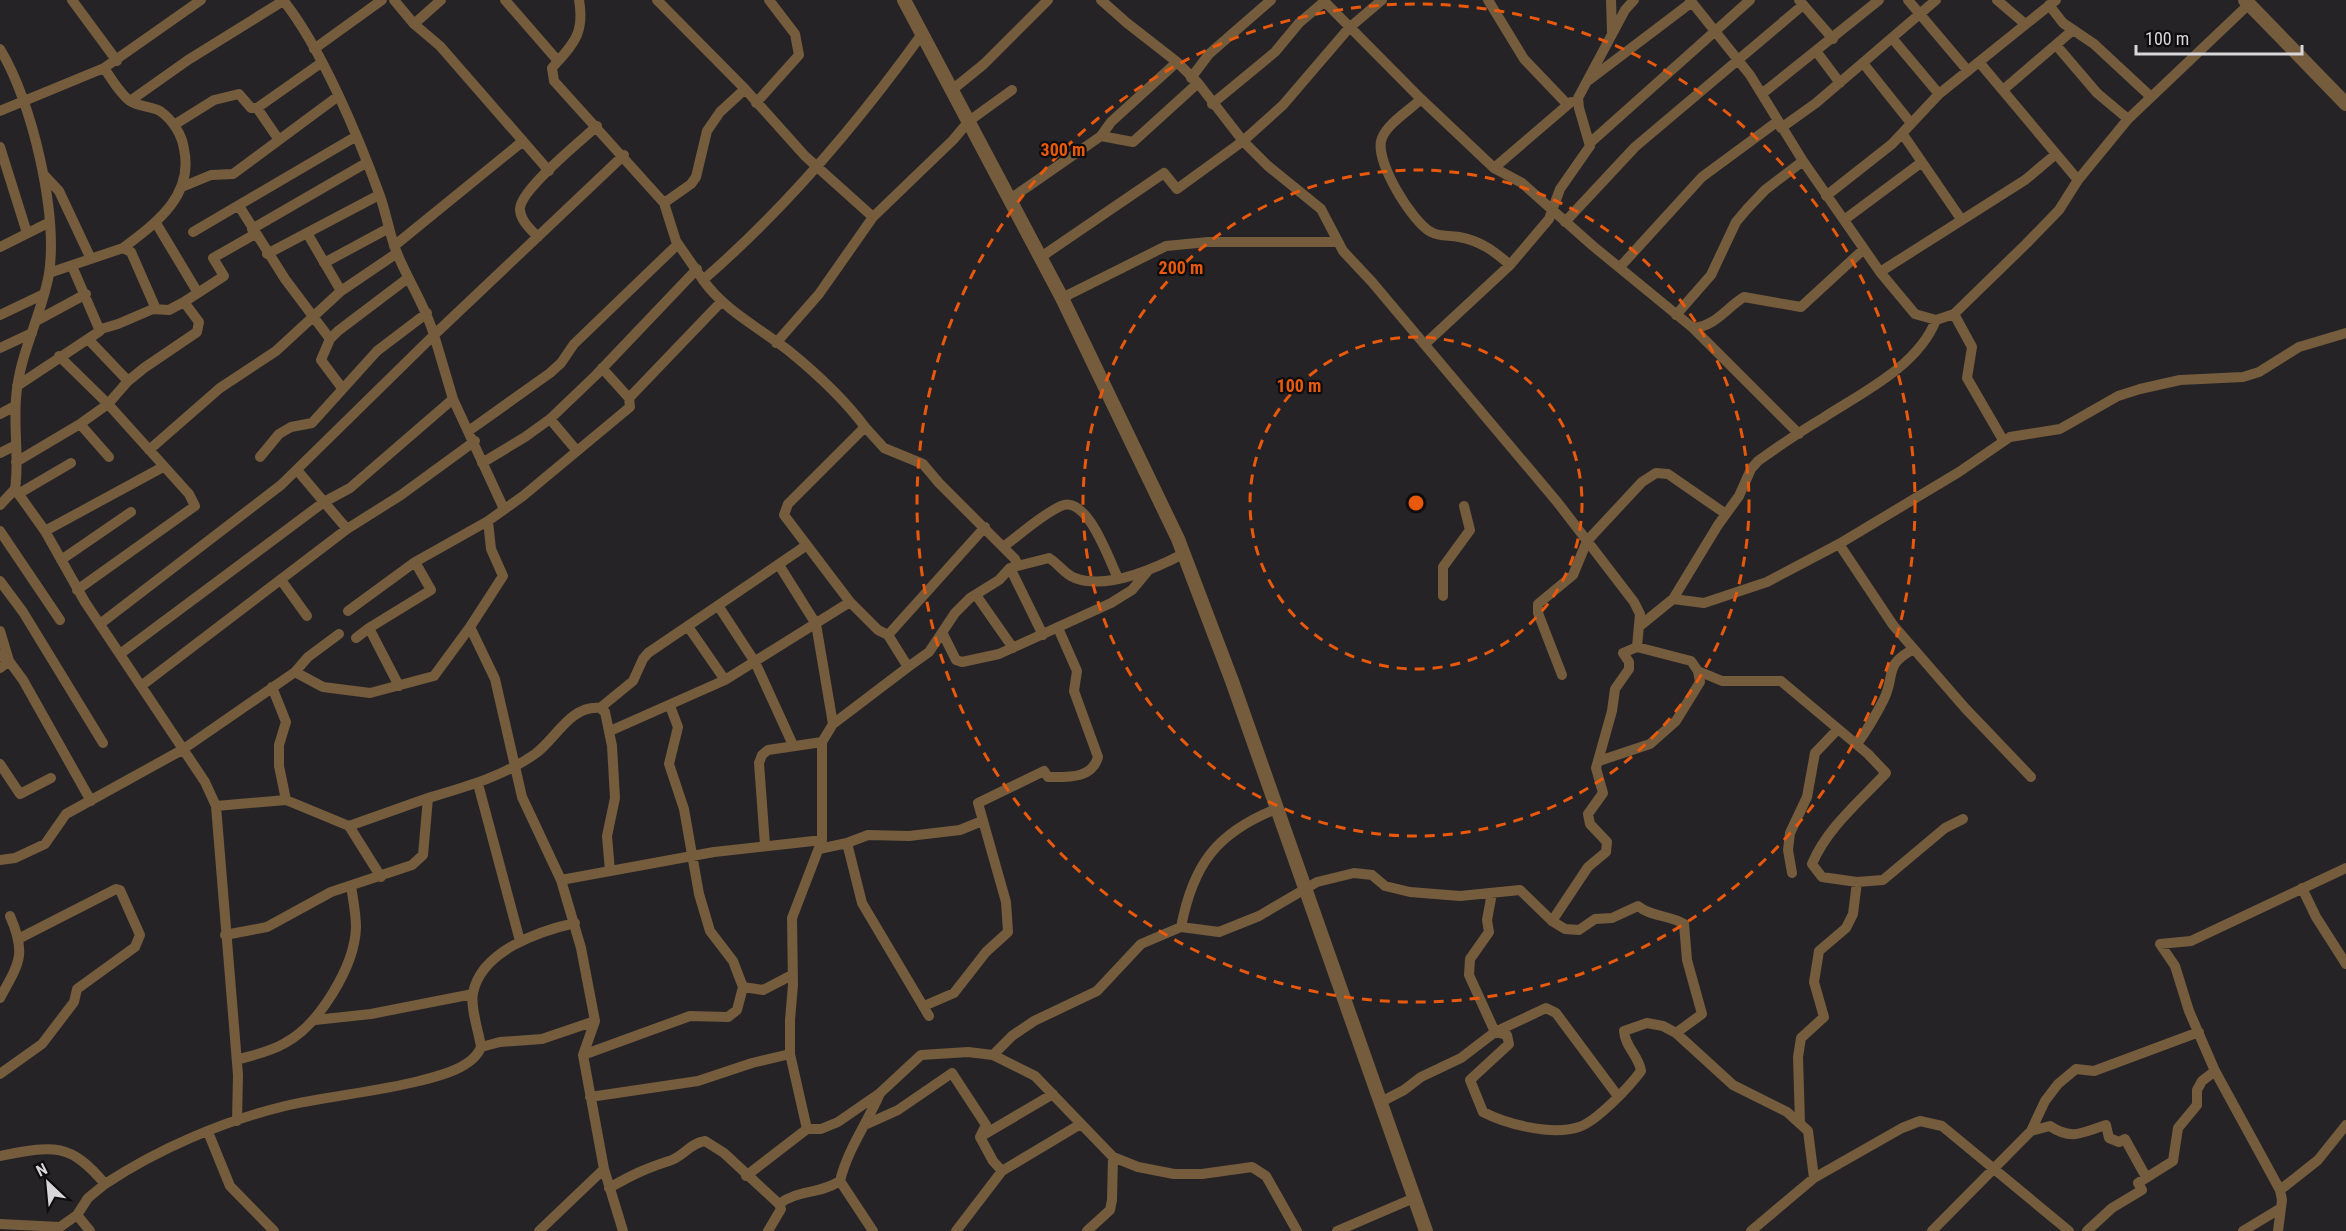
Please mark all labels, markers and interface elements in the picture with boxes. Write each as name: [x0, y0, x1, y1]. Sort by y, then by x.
scale bar: [2136, 18, 2302, 56]
text: 100 m: [2145, 28, 2189, 49]
text: 300 m: [1041, 139, 1085, 160]
text: 200 m: [1159, 257, 1203, 278]
text: 100 m: [1277, 375, 1321, 396]
centre of rings: [1406, 493, 1426, 513]
north arrow: [18, 1153, 78, 1213]
text: N: [33, 1159, 50, 1181]

